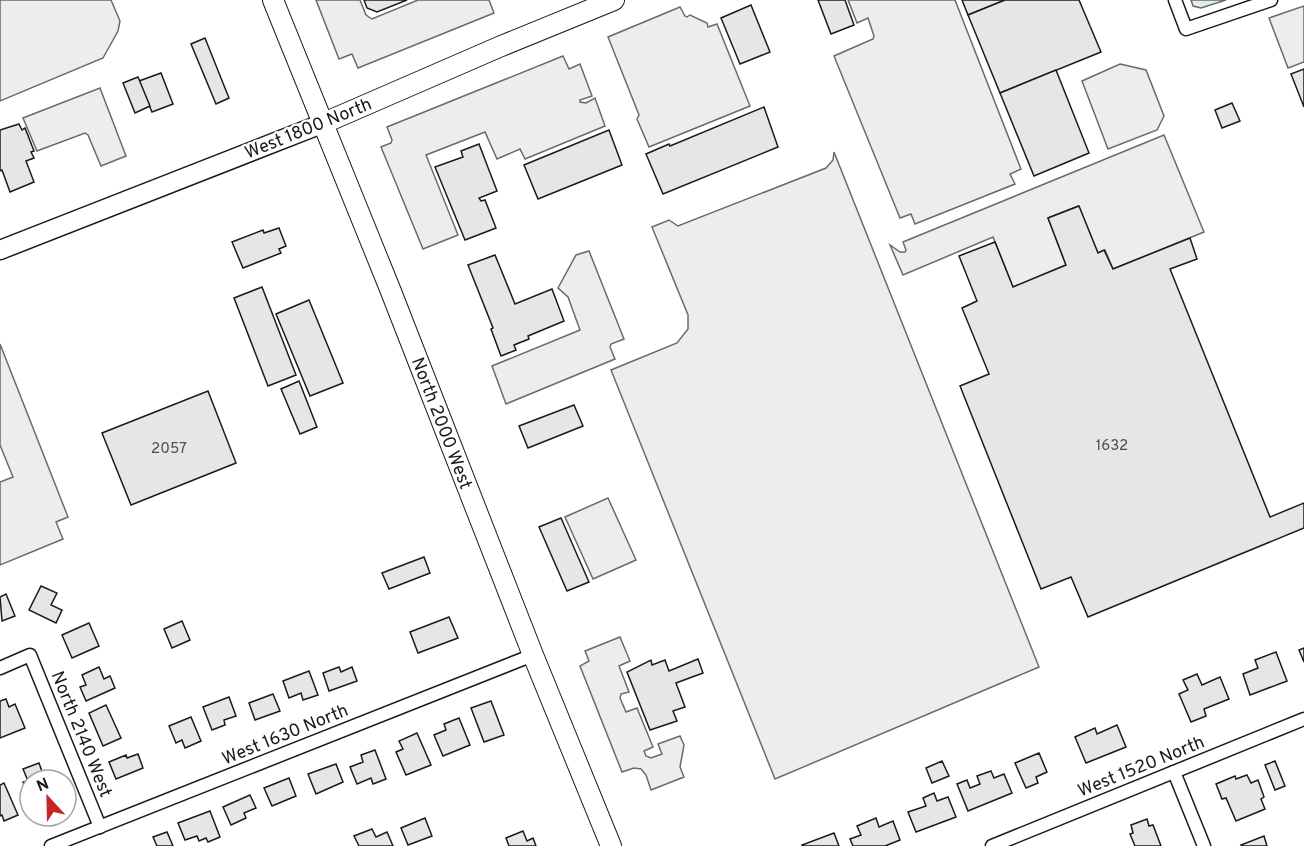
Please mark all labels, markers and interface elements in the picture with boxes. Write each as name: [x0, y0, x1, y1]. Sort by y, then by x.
street label: West 1800 North: [242, 93, 375, 165]
street label: North 2000 West: [405, 354, 476, 493]
house number: 1632: [1096, 437, 1128, 456]
house number: 2057: [151, 440, 187, 459]
street label: North 2140 West: [45, 668, 116, 801]
street label: West 1630 North: [219, 700, 352, 771]
street label: West 1520 North: [1075, 731, 1208, 803]
north arrow: [18, 768, 78, 828]
text: N: [34, 775, 52, 797]

